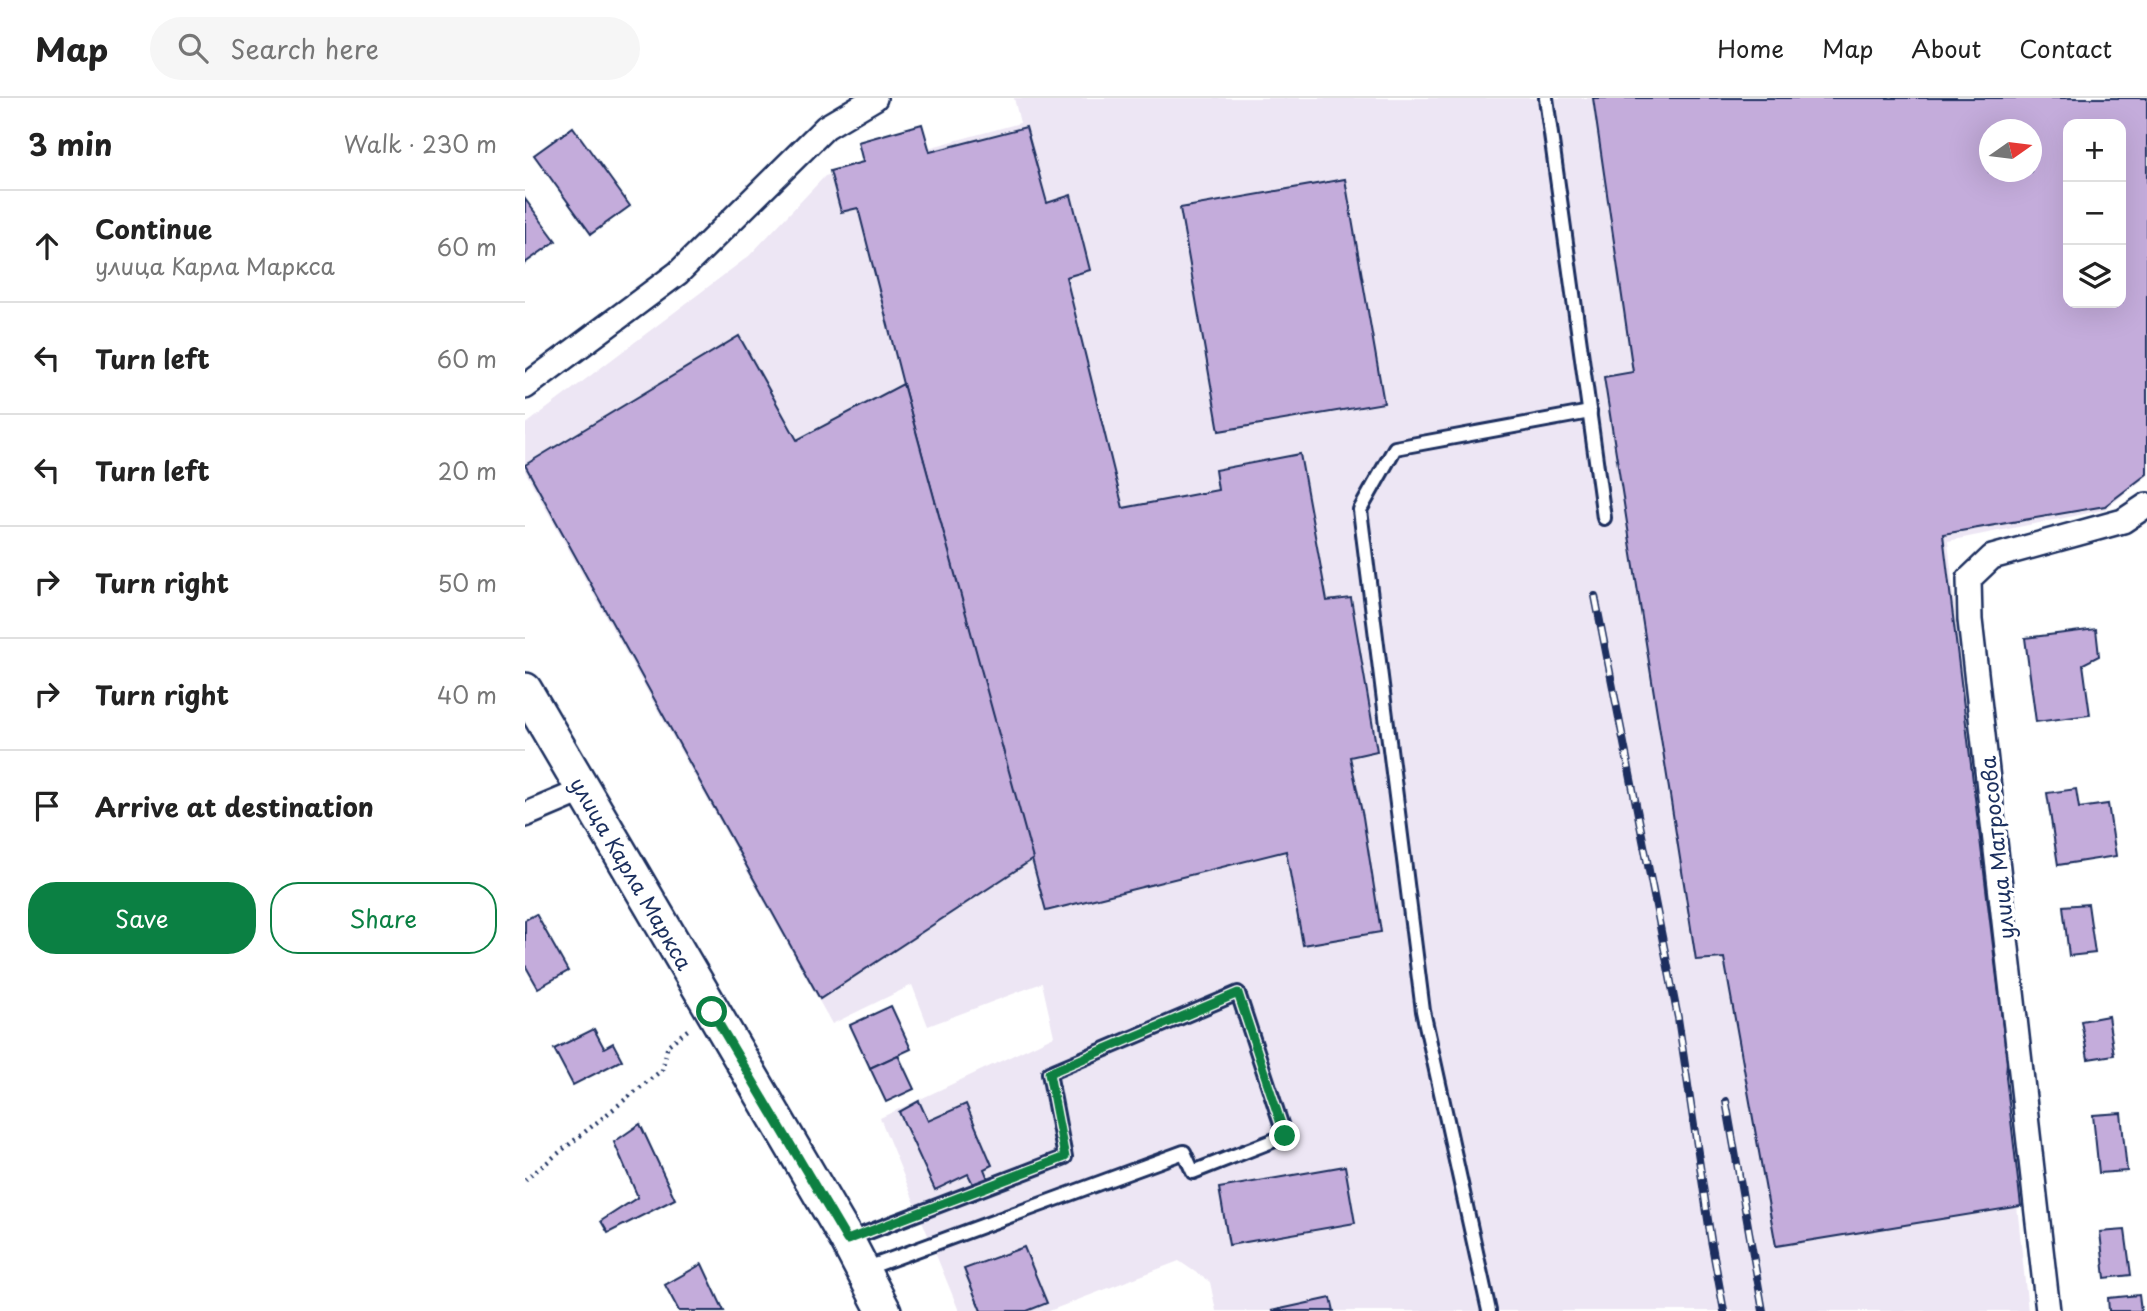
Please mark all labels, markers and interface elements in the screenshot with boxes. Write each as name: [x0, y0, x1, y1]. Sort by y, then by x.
search box: [150, 17, 640, 80]
text: Map: [35, 23, 108, 73]
icon: search: [174, 29, 212, 67]
text: Search here: [230, 29, 379, 68]
text: Home: [1717, 30, 1784, 66]
text: Map: [1822, 30, 1873, 66]
text: About: [1911, 30, 1981, 66]
text: Contact: [2019, 30, 2112, 66]
north arrow: [1979, 119, 2042, 182]
map controls: [2063, 119, 2126, 308]
button: +: [2063, 119, 2126, 182]
text: 3 min: [28, 121, 113, 166]
text: Walk · 230 m: [344, 126, 497, 161]
button: −: [2063, 182, 2126, 245]
text: Continue: [95, 209, 212, 248]
icon: ahead: [28, 227, 66, 265]
text: 60 m: [437, 229, 497, 264]
button: layers: [2063, 245, 2126, 308]
text: улица Карла Маркса: [95, 248, 335, 283]
icon: left: [28, 339, 66, 377]
text: Turn left: [95, 339, 210, 378]
text: 60 m: [437, 341, 497, 376]
icon: left: [28, 451, 66, 489]
text: Turn left: [95, 451, 210, 490]
text: 20 m: [438, 453, 497, 488]
icon: right: [28, 563, 66, 601]
text: Turn right: [95, 563, 229, 602]
text: 50 m: [437, 565, 497, 600]
icon: right: [28, 675, 66, 713]
text: Turn right: [95, 675, 229, 714]
text: 40 m: [437, 677, 497, 712]
street label: улица Матросова: [1970, 755, 2022, 941]
street label: улица Карла Маркса: [563, 770, 701, 976]
icon: arrive: [28, 787, 66, 825]
text: Arrive at destination: [95, 787, 374, 826]
button: Save: [28, 882, 256, 954]
button: Share: [270, 882, 497, 954]
route start: [696, 996, 727, 1027]
route end: [1269, 1120, 1300, 1151]

